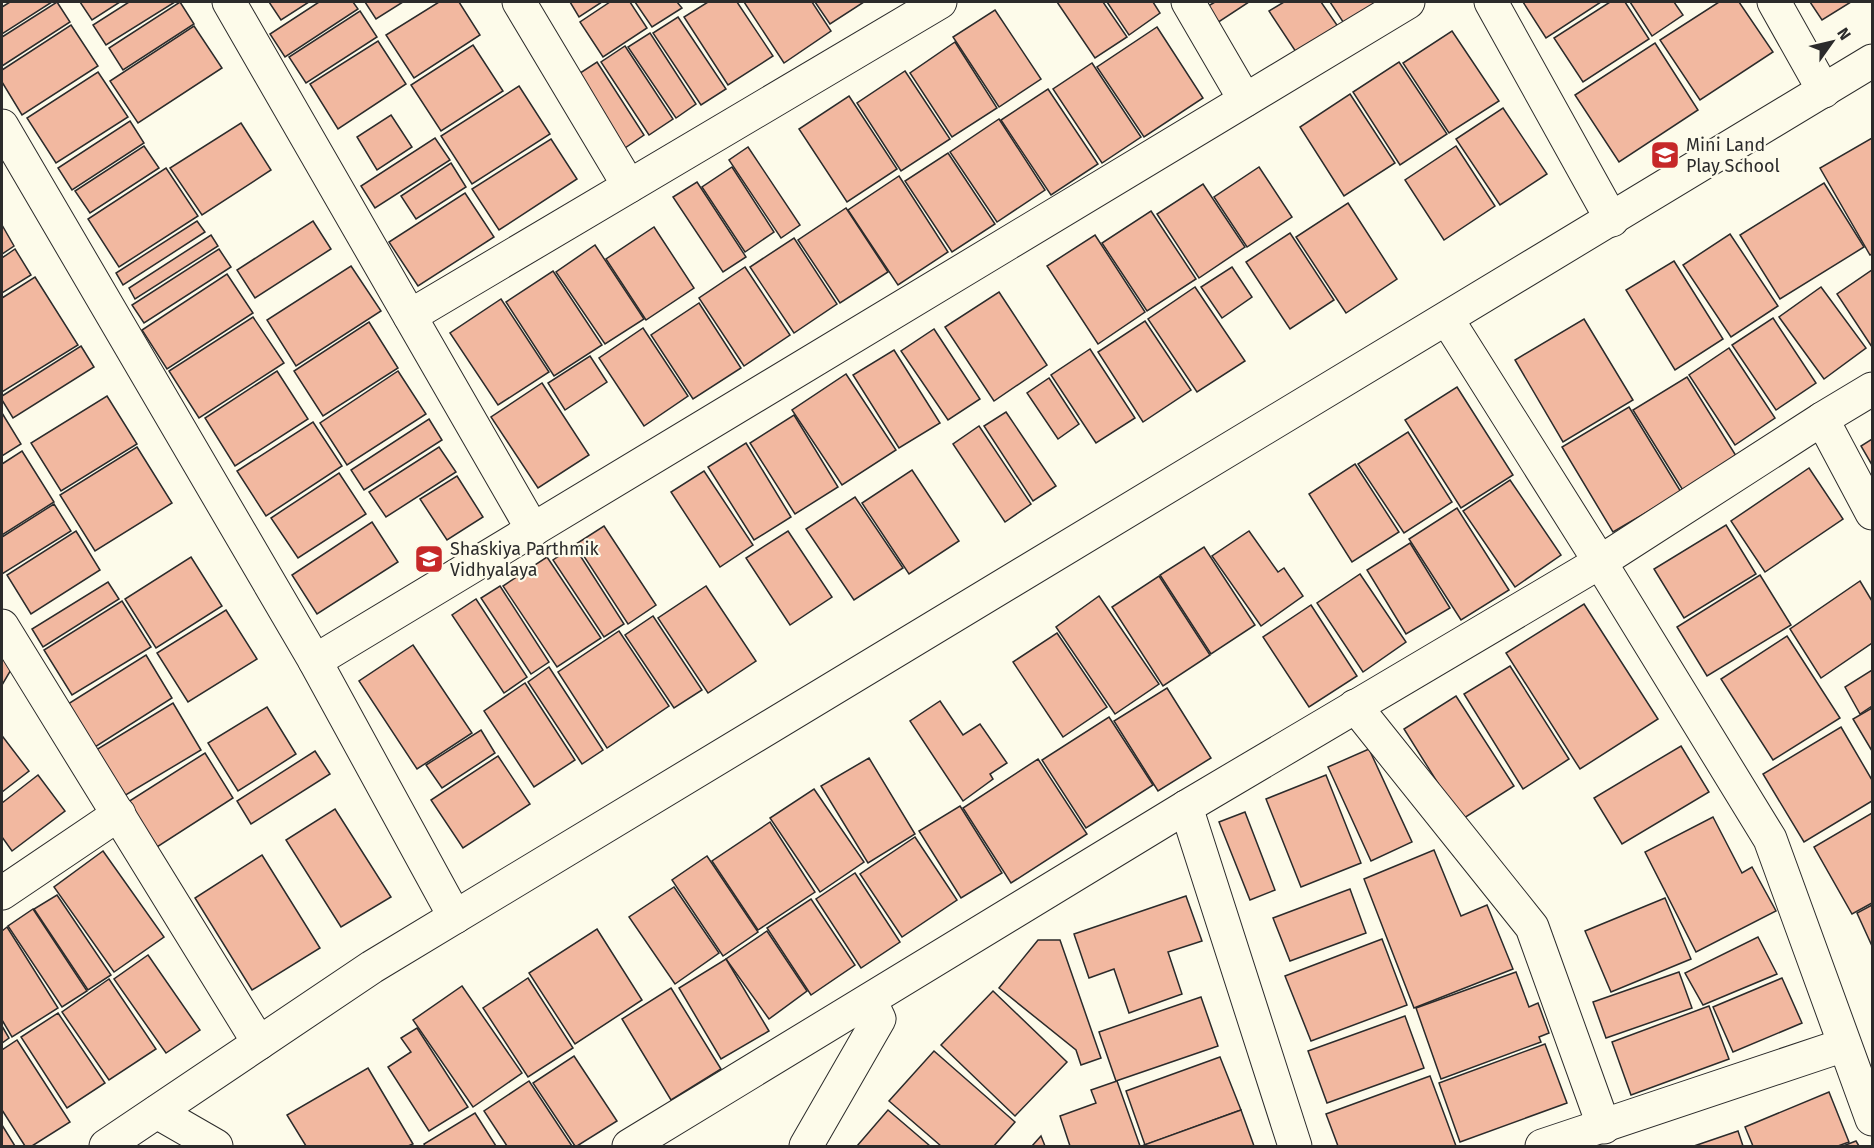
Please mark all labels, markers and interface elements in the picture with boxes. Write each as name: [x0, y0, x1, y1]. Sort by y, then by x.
north arrow: [1802, 12, 1862, 72]
text: N: [1833, 24, 1855, 44]
place label: Mini Land Play School: [1686, 134, 1780, 177]
school or university icon: Mini Land Play School: [1649, 139, 1681, 171]
place label: Shaskiya Parthmik Vidhyalaya: [450, 538, 600, 581]
school or university icon: Shaskiya Parthmik Vidhyalaya: [413, 543, 445, 575]

